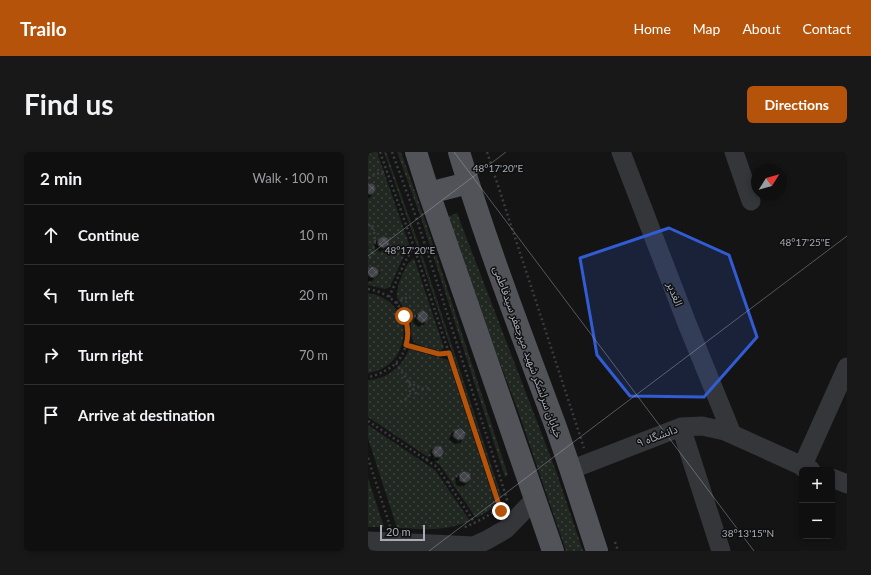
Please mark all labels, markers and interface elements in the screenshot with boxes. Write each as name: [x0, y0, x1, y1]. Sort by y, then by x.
text: Trailo: [20, 17, 67, 40]
text: Home: [633, 20, 671, 37]
text: Map: [693, 20, 720, 37]
text: About: [742, 20, 780, 37]
text: Contact: [802, 20, 851, 37]
button: Directions: [747, 86, 847, 123]
text: Find us: [24, 87, 114, 121]
text: 48°17'20"E: [473, 162, 523, 174]
north arrow: [751, 164, 787, 200]
text: 2 min: [40, 168, 82, 189]
text: Walk · 100 m: [252, 170, 328, 186]
icon: ahead: [40, 224, 62, 246]
text: Continue: [78, 226, 139, 244]
text: 10 m: [299, 227, 328, 243]
text: 48°17'25"E: [780, 236, 830, 248]
text: 48°17'20"E: [385, 244, 435, 256]
street label: خیابان سرلشکر شهید میرجعفر سیدفاطمی: [490, 264, 566, 440]
street label: الغدیر: [664, 279, 686, 308]
icon: left: [40, 284, 62, 306]
text: Turn left: [78, 286, 134, 304]
text: 20 m: [299, 287, 328, 303]
route start: [395, 307, 413, 325]
icon: right: [40, 344, 62, 366]
text: Turn right: [78, 346, 143, 364]
text: 70 m: [299, 347, 328, 363]
icon: arrive: [40, 404, 62, 426]
text: Arrive at destination: [78, 406, 215, 424]
street label: دانشگاه ۹: [635, 422, 679, 449]
map controls: [799, 467, 835, 539]
button: +: [799, 467, 835, 503]
route end: [492, 502, 510, 520]
button: −: [799, 503, 835, 539]
scale bar: [380, 523, 425, 542]
text: 20 m: [386, 525, 411, 538]
text: 38°13'15"N: [722, 527, 774, 539]

